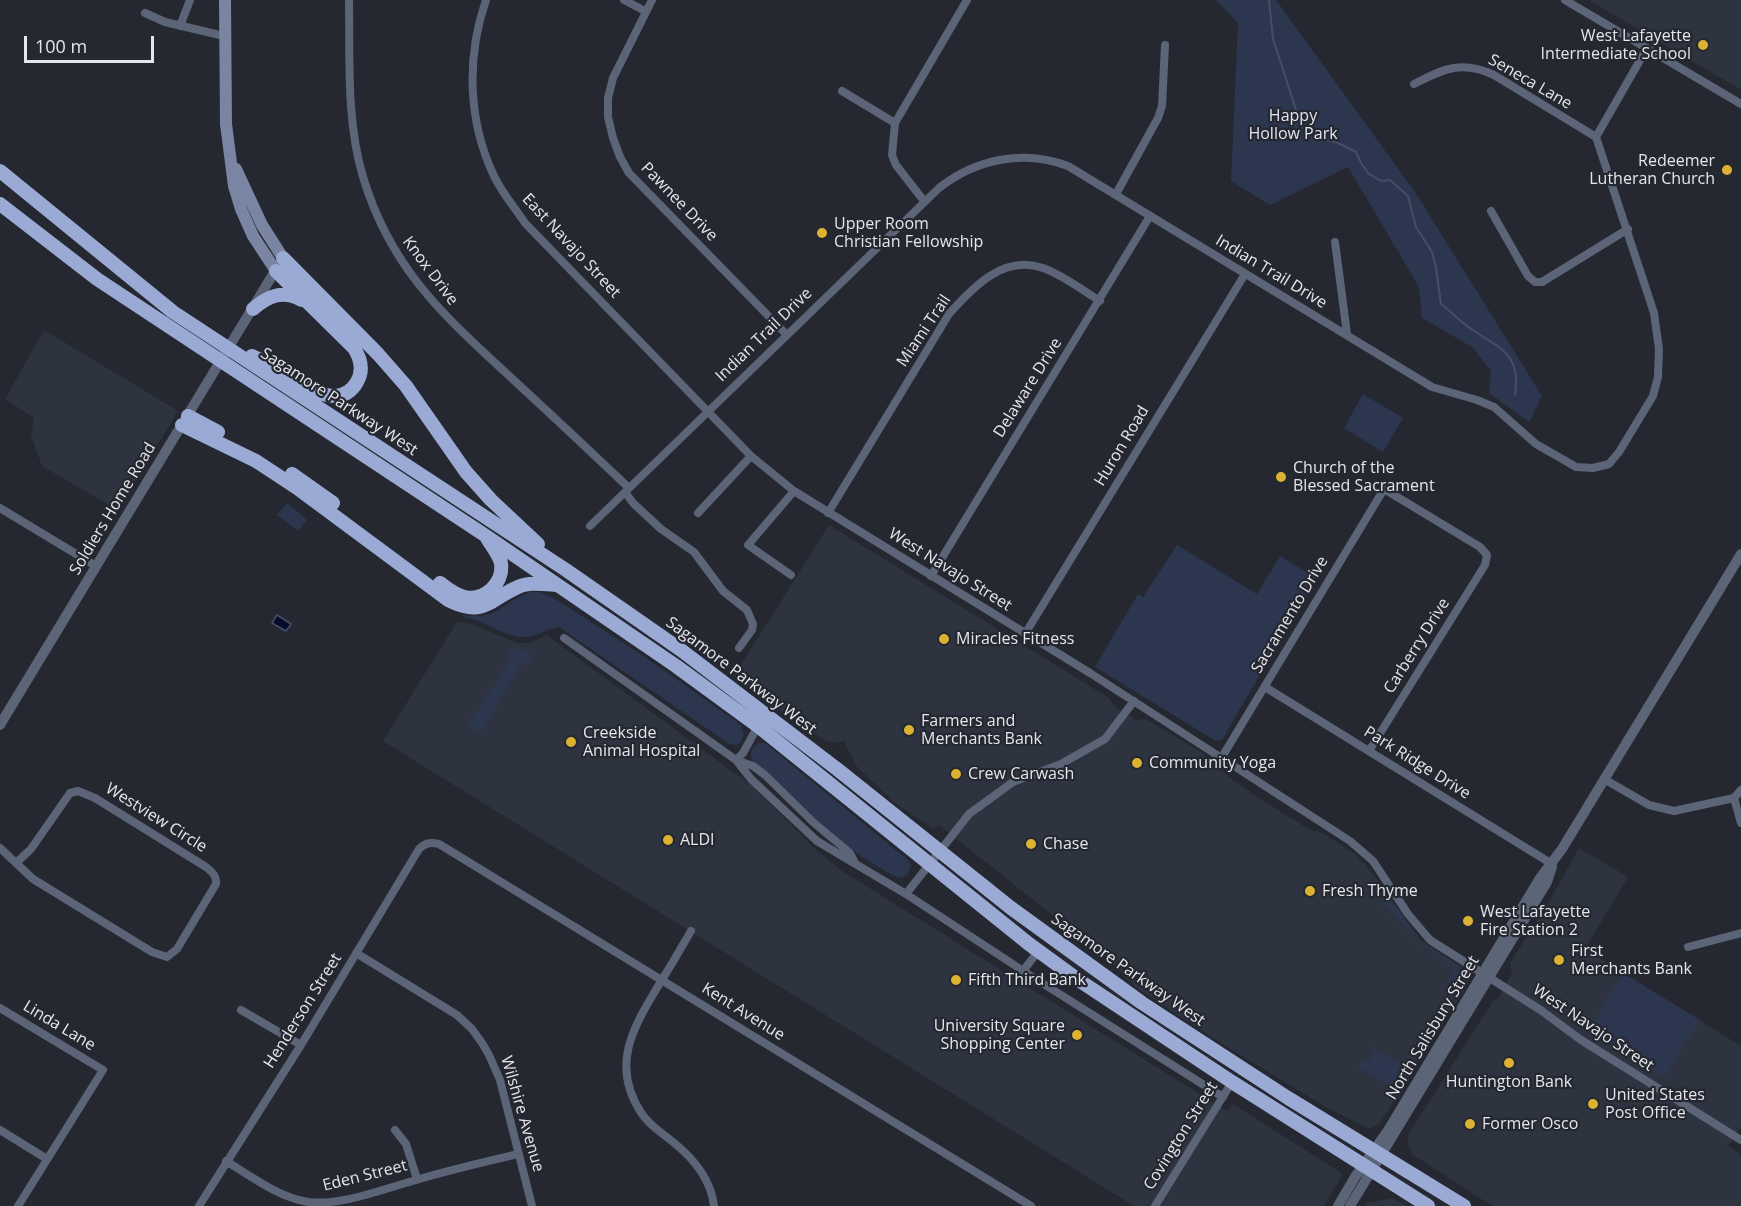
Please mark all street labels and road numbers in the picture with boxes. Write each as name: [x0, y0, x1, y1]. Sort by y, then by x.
street label: Seneca Lane: [1485, 50, 1575, 114]
street label: Pawnee Drive: [637, 159, 721, 245]
street label: East Navajo Street: [518, 190, 624, 302]
street label: Indian Trail Drive: [1212, 231, 1330, 313]
street label: Knox Drive: [398, 233, 462, 309]
street label: Indian Trail Drive: [712, 284, 816, 386]
street label: Miami Trail: [893, 291, 955, 371]
street label: Delaware Drive: [990, 335, 1066, 441]
street label: Sagamore Parkway West: [257, 344, 421, 460]
street label: Huron Road: [1091, 403, 1153, 489]
street label: Soldiers Home Road: [66, 439, 160, 579]
street label: West Navajo Street: [885, 524, 1015, 616]
street label: Sacramento Drive: [1248, 553, 1332, 677]
street label: Carberry Drive: [1380, 595, 1454, 697]
street label: Sagamore Parkway West: [662, 613, 820, 739]
street label: Park Ridge Drive: [1360, 722, 1474, 804]
street label: Westview Circle: [102, 779, 210, 857]
street label: Sagamore Parkway West: [1047, 910, 1209, 1030]
street label: Henderson Street: [260, 950, 346, 1072]
street label: North Salisbury Street: [1382, 953, 1484, 1103]
street label: Kent Avenue: [698, 979, 788, 1045]
street label: West Navajo Street: [1529, 980, 1657, 1076]
street label: Linda Lane: [19, 997, 99, 1055]
street label: Wilshire Avenue: [496, 1054, 548, 1174]
street label: Covington Street: [1140, 1078, 1222, 1194]
street label: Eden Street: [321, 1156, 409, 1196]

